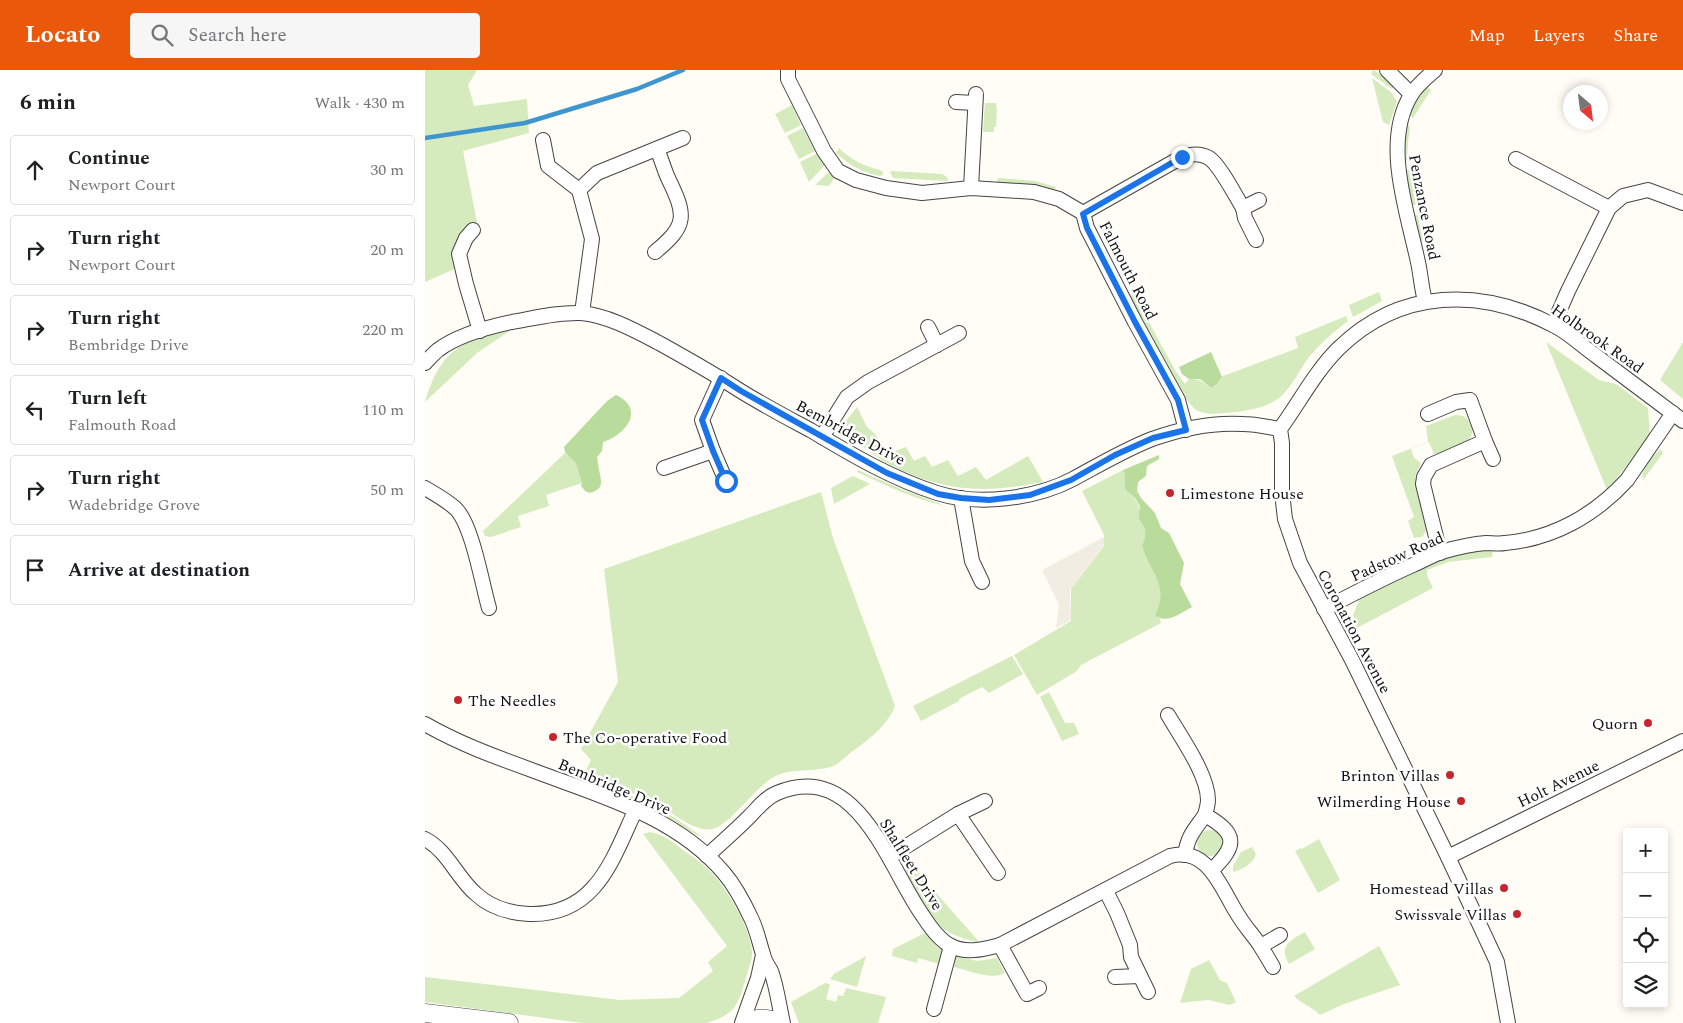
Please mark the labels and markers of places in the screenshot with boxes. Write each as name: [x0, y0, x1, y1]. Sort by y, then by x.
place label: Limestone House: [1180, 482, 1304, 506]
marker: Limestone House: [1164, 487, 1176, 499]
place label: The Needles: [468, 689, 556, 713]
marker: The Needles: [452, 694, 464, 706]
place label: Quorn: [1592, 712, 1638, 736]
marker: Quorn: [1642, 717, 1654, 729]
place label: The Co-operative Food: [563, 726, 727, 750]
marker: The Co-operative Food: [547, 731, 559, 743]
place label: Brinton Villas: [1340, 764, 1440, 788]
marker: Brinton Villas: [1444, 769, 1456, 781]
place label: Wilmerding House: [1317, 790, 1451, 814]
marker: Wilmerding House: [1455, 795, 1467, 807]
place label: Homestead Villas: [1369, 877, 1494, 901]
marker: Homestead Villas: [1498, 882, 1510, 894]
place label: Swissvale Villas: [1395, 903, 1507, 927]
marker: Swissvale Villas: [1511, 908, 1523, 920]

